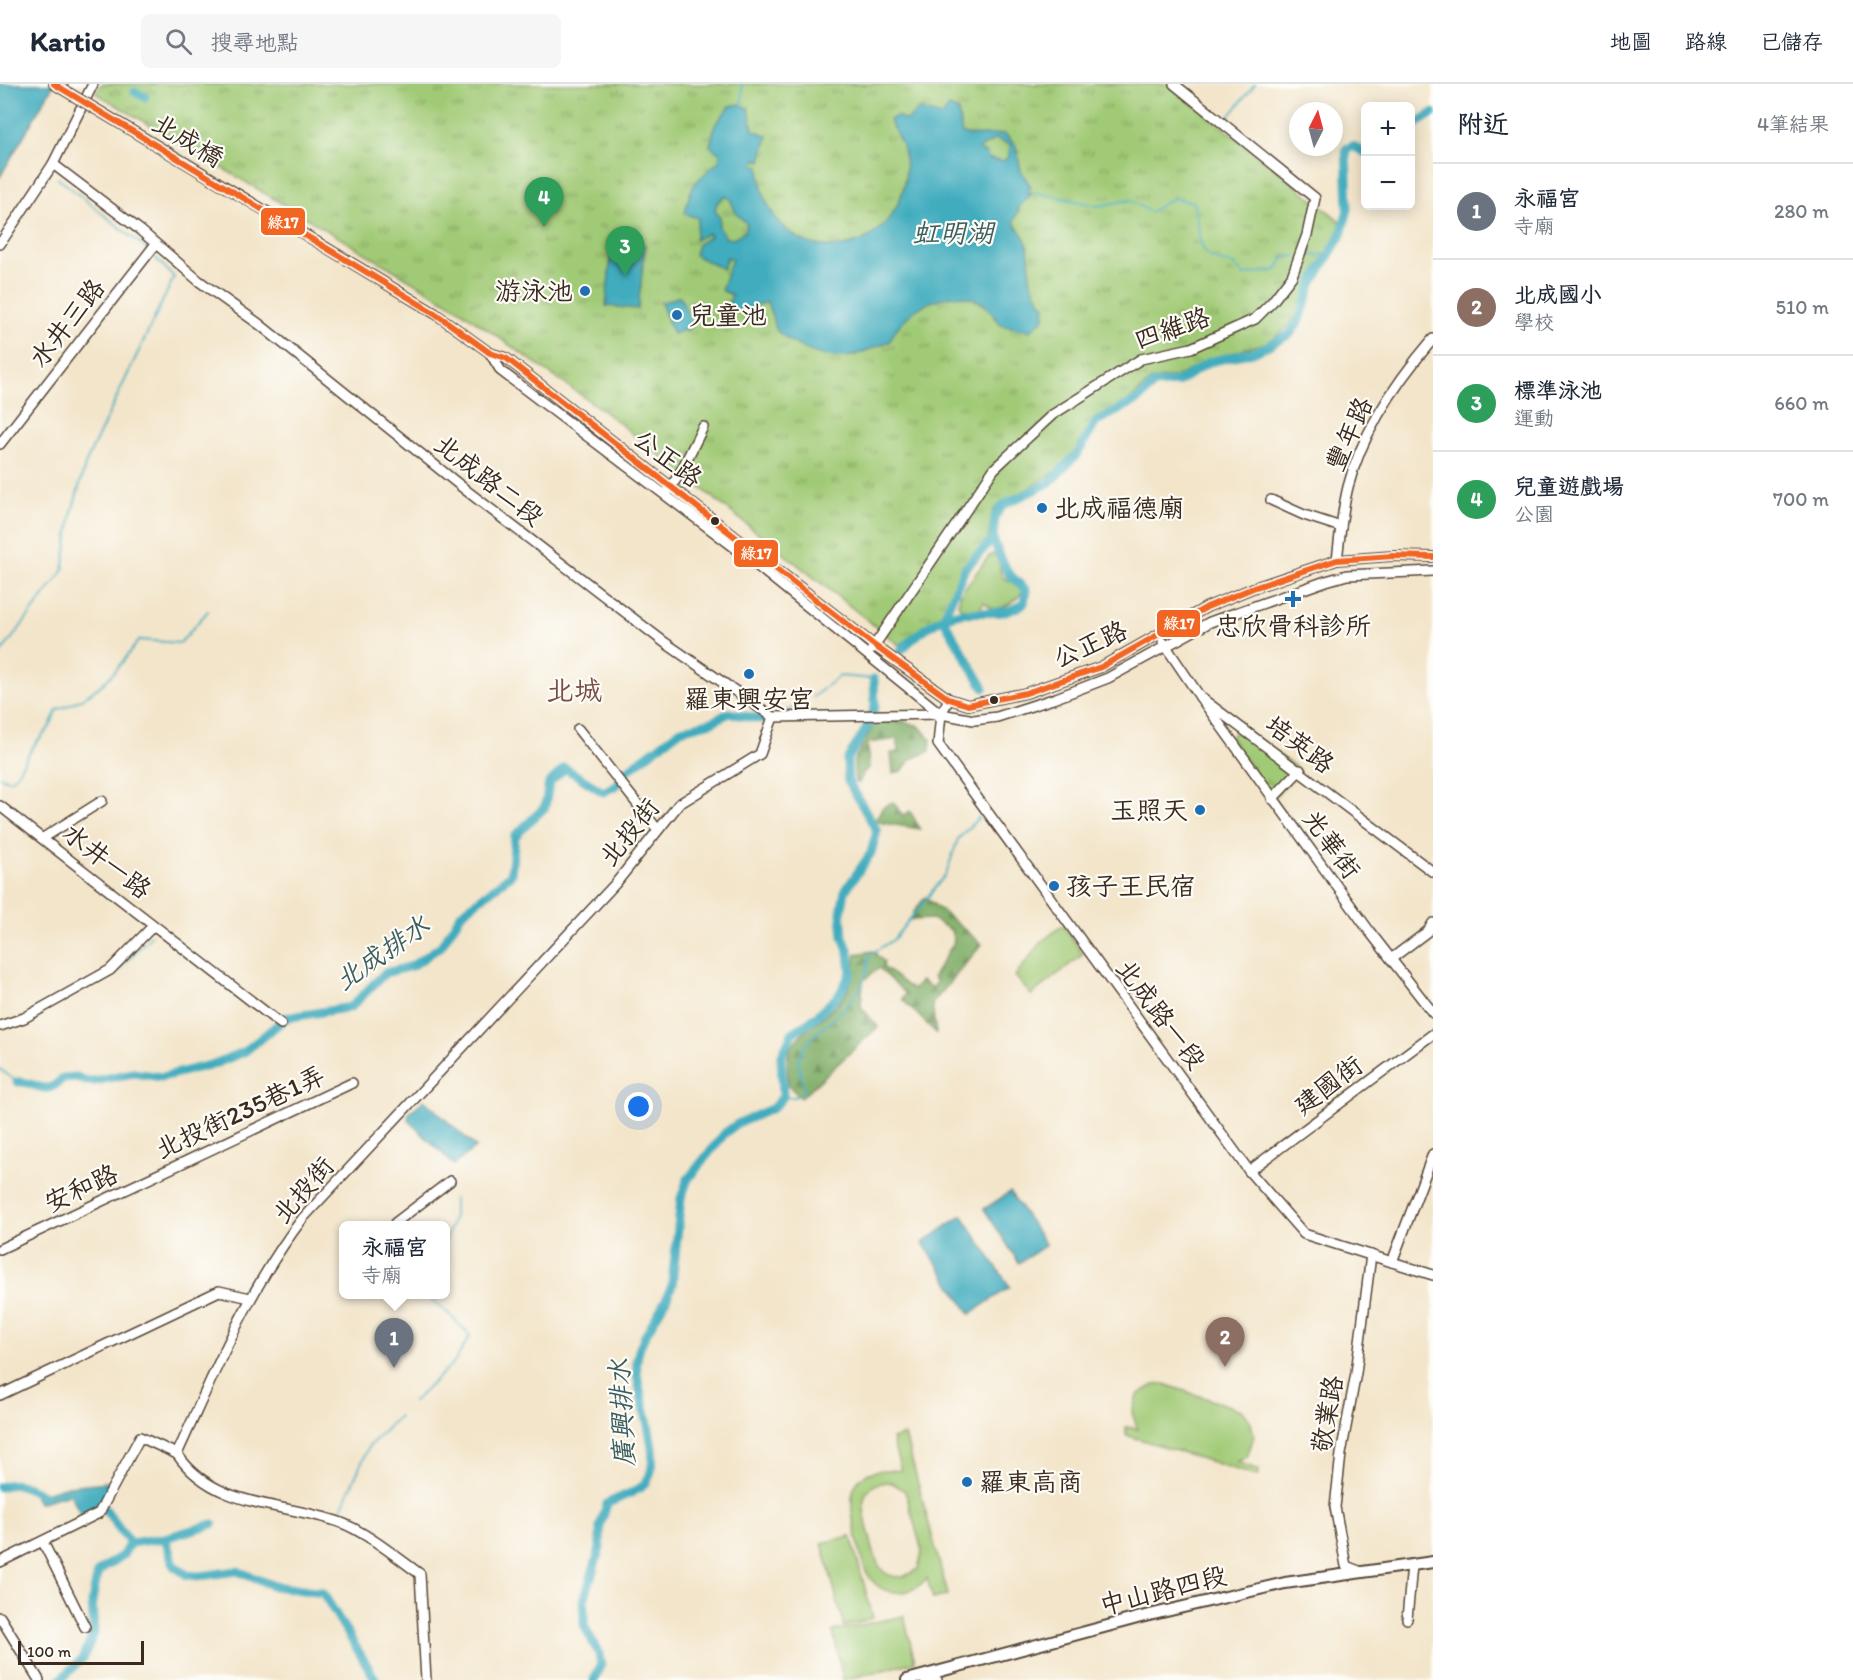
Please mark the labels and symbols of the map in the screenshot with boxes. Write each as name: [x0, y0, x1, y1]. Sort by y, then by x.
north arrow: [1289, 102, 1343, 156]
street label: 北成橋: [146, 106, 230, 174]
pin: 4: [524, 178, 564, 227]
line badge: 綠17: [260, 207, 306, 236]
text: 綠17: [267, 213, 299, 232]
water label: 虹明湖: [913, 216, 996, 249]
pin: 3: [606, 226, 644, 276]
street label: 水井三路: [22, 272, 112, 374]
place label: 游泳池: [495, 275, 573, 307]
marker: 游泳池: [578, 284, 592, 298]
place label: 兒童池: [689, 299, 767, 331]
street label: 四維路: [1130, 300, 1214, 356]
marker: 兒童池: [670, 308, 684, 322]
street label: 豐年路: [1319, 392, 1379, 476]
street label: 公正路: [627, 422, 709, 494]
street label: 北成路二段: [428, 427, 550, 533]
place label: 北成福德廟: [1054, 492, 1184, 524]
marker: 北成福德廟: [1035, 501, 1049, 515]
unlabelled marker: [709, 515, 721, 527]
line badge: 綠17: [733, 539, 779, 568]
text: 綠17: [740, 544, 772, 563]
marker: 忠欣骨科診所: [1284, 590, 1302, 608]
line badge: 綠17: [1156, 609, 1201, 638]
place label: 忠欣骨科診所: [1215, 610, 1371, 642]
street label: 公正路: [1048, 614, 1132, 674]
text: 綠17: [1163, 614, 1195, 633]
marker: 羅東興安宮: [742, 667, 756, 681]
district label: 北城: [546, 673, 602, 707]
place label: 羅東興安宮: [684, 683, 814, 715]
unlabelled marker: [988, 694, 1000, 706]
street label: 培英路: [1259, 708, 1341, 780]
street label: 北投街: [592, 792, 666, 872]
place label: 玉照天: [1110, 794, 1188, 826]
marker: 玉照天: [1193, 803, 1207, 817]
street label: 光華街: [1296, 803, 1368, 885]
street label: 水井一路: [56, 816, 158, 906]
place label: 孩子王民宿: [1066, 870, 1196, 902]
marker: 孩子王民宿: [1047, 879, 1061, 893]
water label: 北成排水: [328, 908, 436, 997]
street label: 北成路一段: [1109, 952, 1213, 1076]
street label: 建國街: [1287, 1049, 1369, 1121]
street label: 北投街235巷1弄: [150, 1059, 330, 1165]
your location: [624, 1092, 653, 1121]
street label: 北投街: [265, 1150, 341, 1230]
street label: 安和路: [39, 1157, 123, 1219]
pin: 1: [374, 1318, 414, 1368]
pin: 2: [1206, 1318, 1244, 1367]
water label: 廣興排水: [602, 1357, 641, 1468]
street label: 敬業路: [1304, 1373, 1350, 1455]
place label: 羅東高商: [979, 1466, 1083, 1498]
marker: 羅東高商: [960, 1475, 974, 1489]
street label: 中山路四段: [1096, 1559, 1230, 1621]
scale bar: [18, 1638, 144, 1666]

